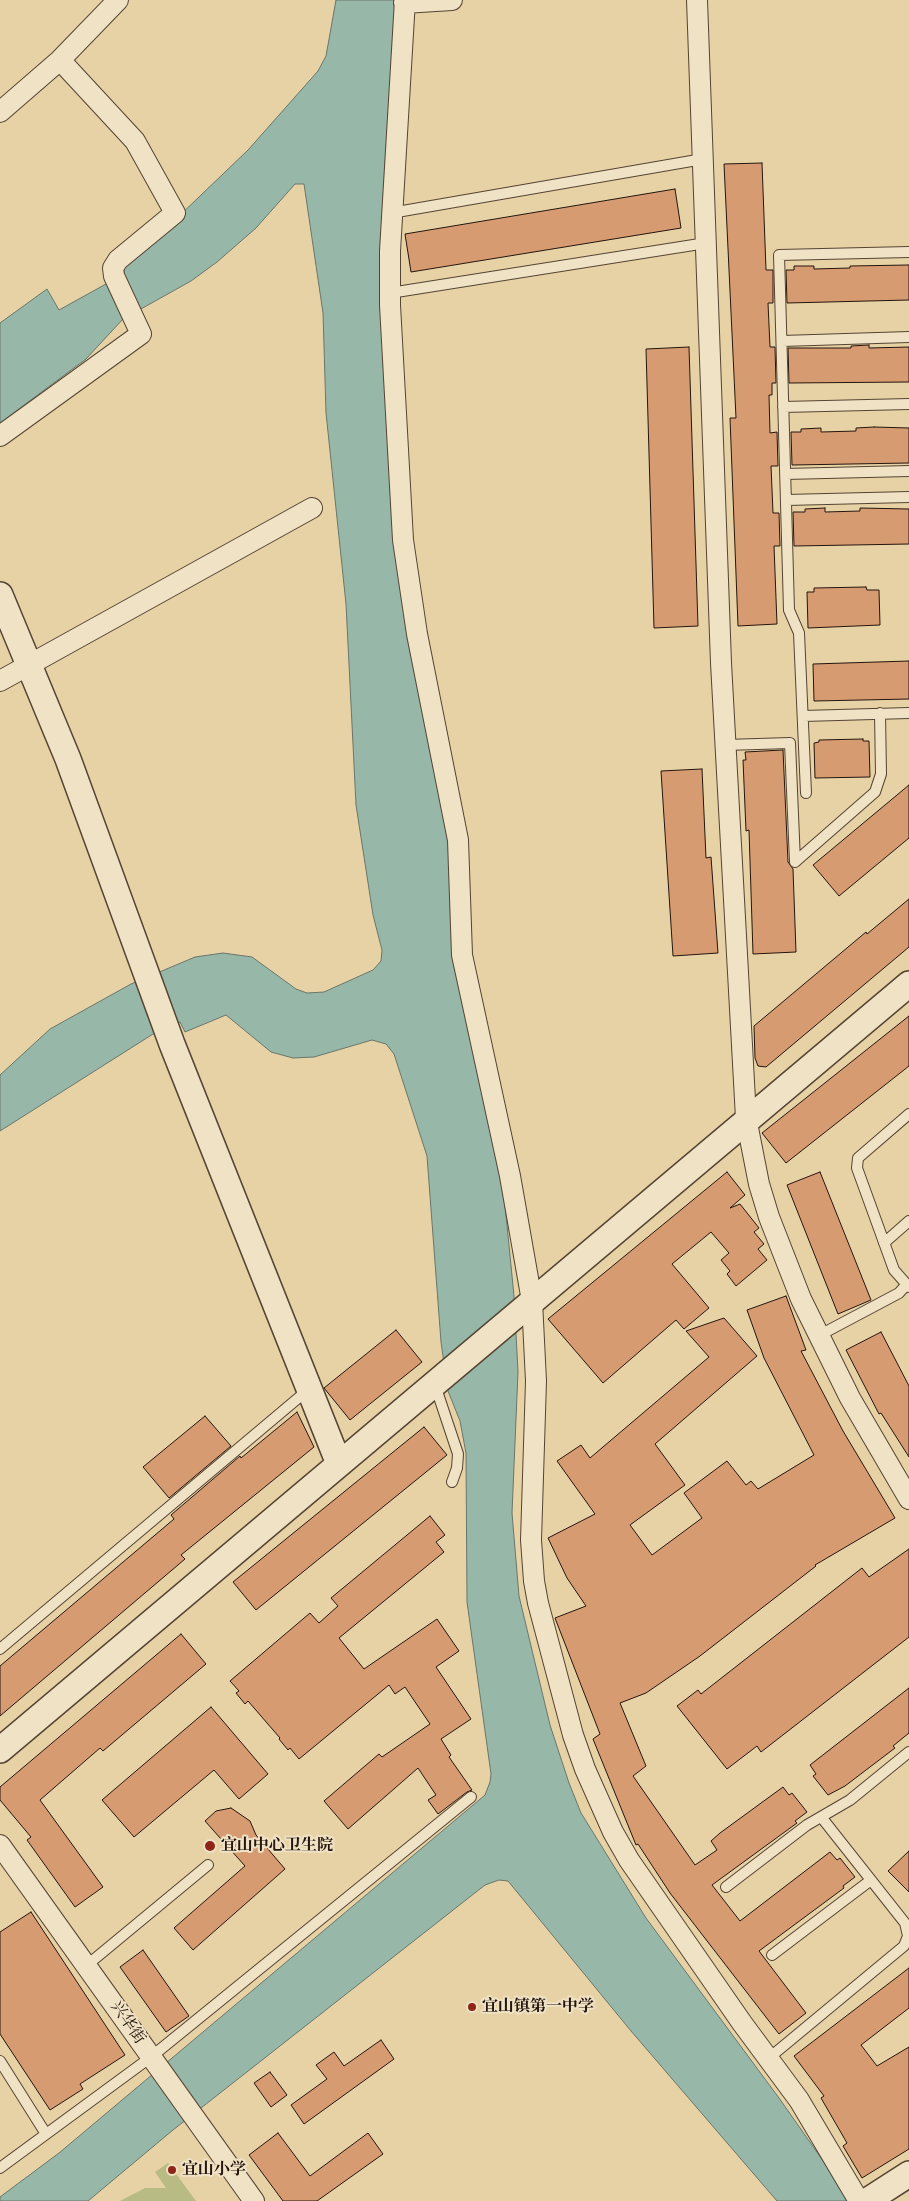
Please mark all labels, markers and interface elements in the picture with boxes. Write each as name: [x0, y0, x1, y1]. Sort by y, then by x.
place label: 宜山中心卫生院: [221, 1836, 333, 1856]
marker: 宜山中心卫生院: [203, 1839, 217, 1853]
place label: 宜山镇第一中学: [482, 1997, 594, 2017]
street label: 兴华街: [105, 1998, 149, 2048]
marker: 宜山镇第一中学: [466, 2001, 478, 2013]
place label: 宜山小学: [182, 2160, 246, 2180]
marker: 宜山小学: [166, 2164, 178, 2176]

